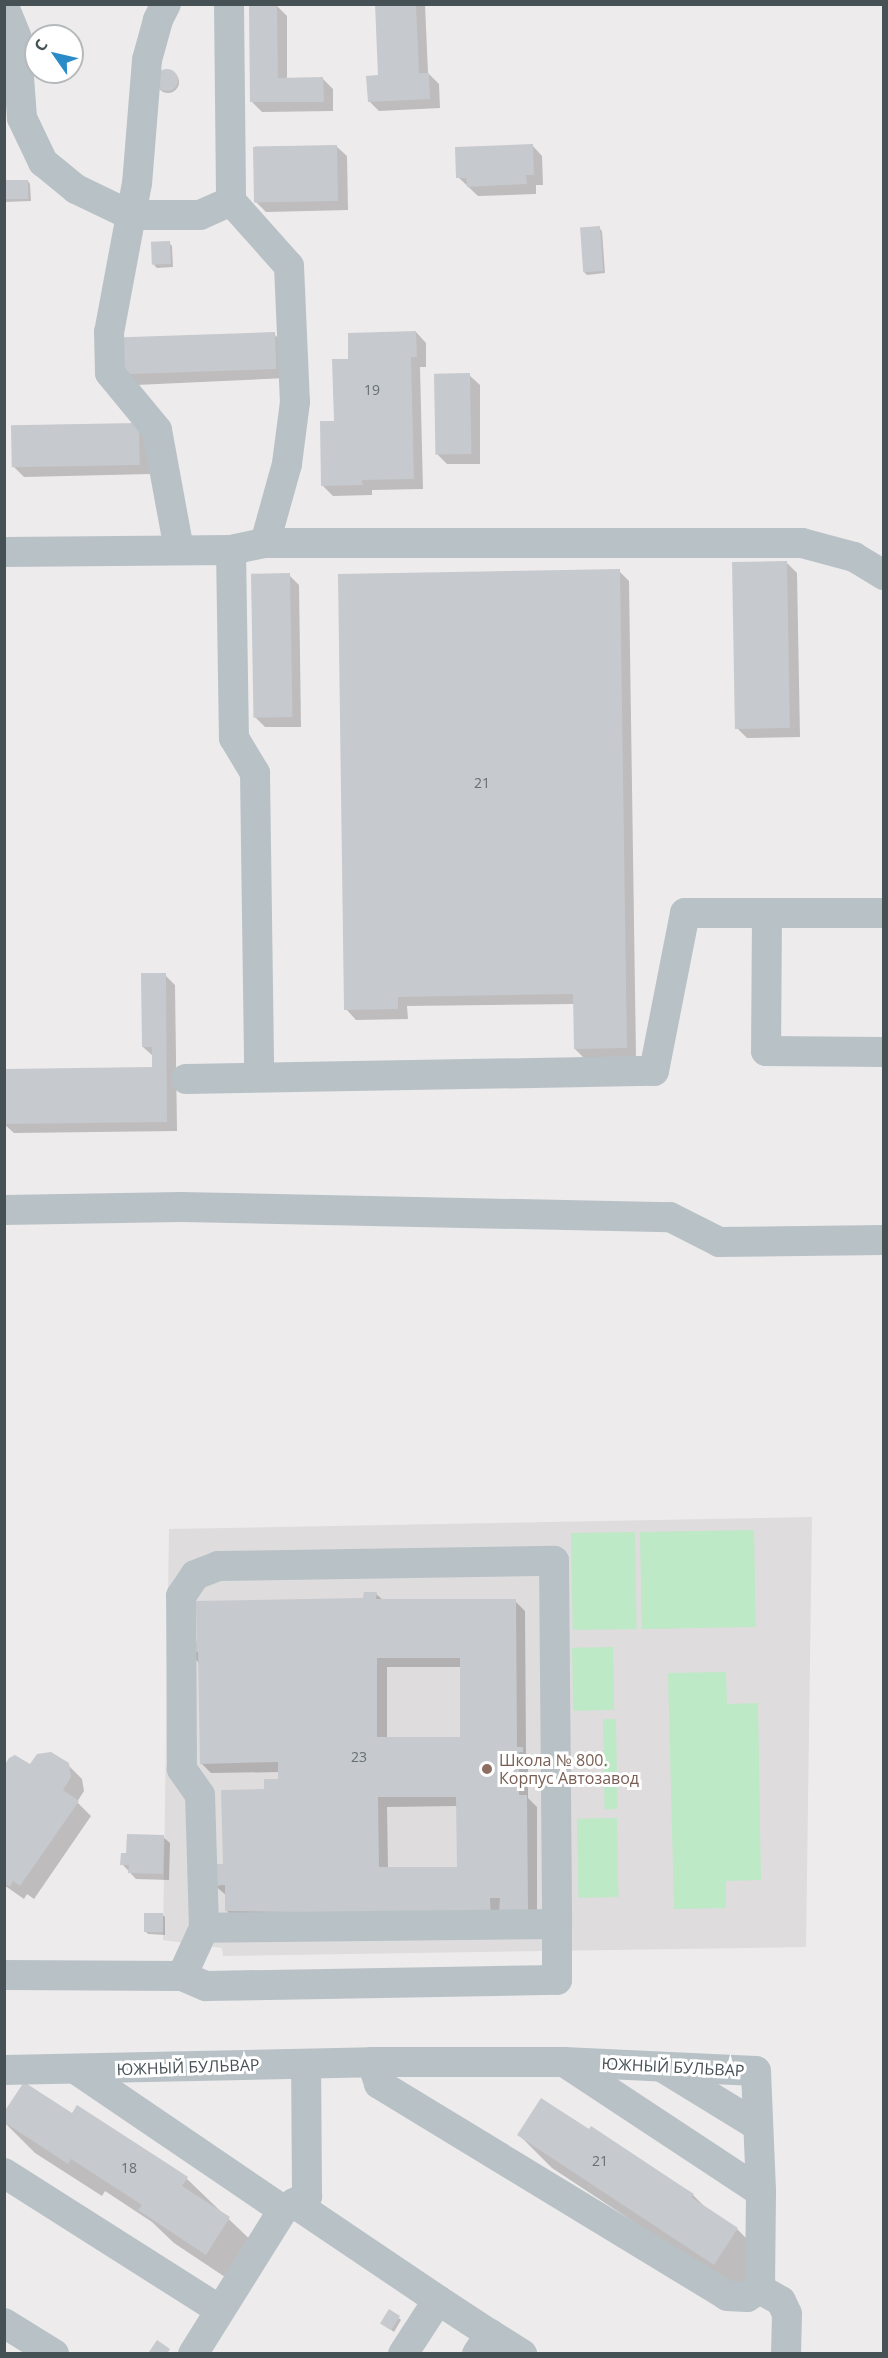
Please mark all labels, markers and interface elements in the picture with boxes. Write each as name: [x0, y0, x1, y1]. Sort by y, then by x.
north arrow: [24, 24, 84, 84]
text: С: [29, 35, 53, 55]
house number: 19: [364, 382, 380, 398]
house number: 21: [474, 775, 490, 791]
house number: 23: [351, 1749, 367, 1765]
place label: Школа № 800. Корпус Автозавод: [499, 1750, 639, 1788]
marker: Школа № 800. Корпус Автозавод: [480, 1762, 494, 1776]
street label: ЮЖНЫЙ БУЛЬВАР: [601, 2054, 745, 2080]
street label: ЮЖНЫЙ БУЛЬВАР: [116, 2055, 260, 2079]
house number: 21: [592, 2153, 608, 2169]
house number: 18: [121, 2160, 137, 2176]

